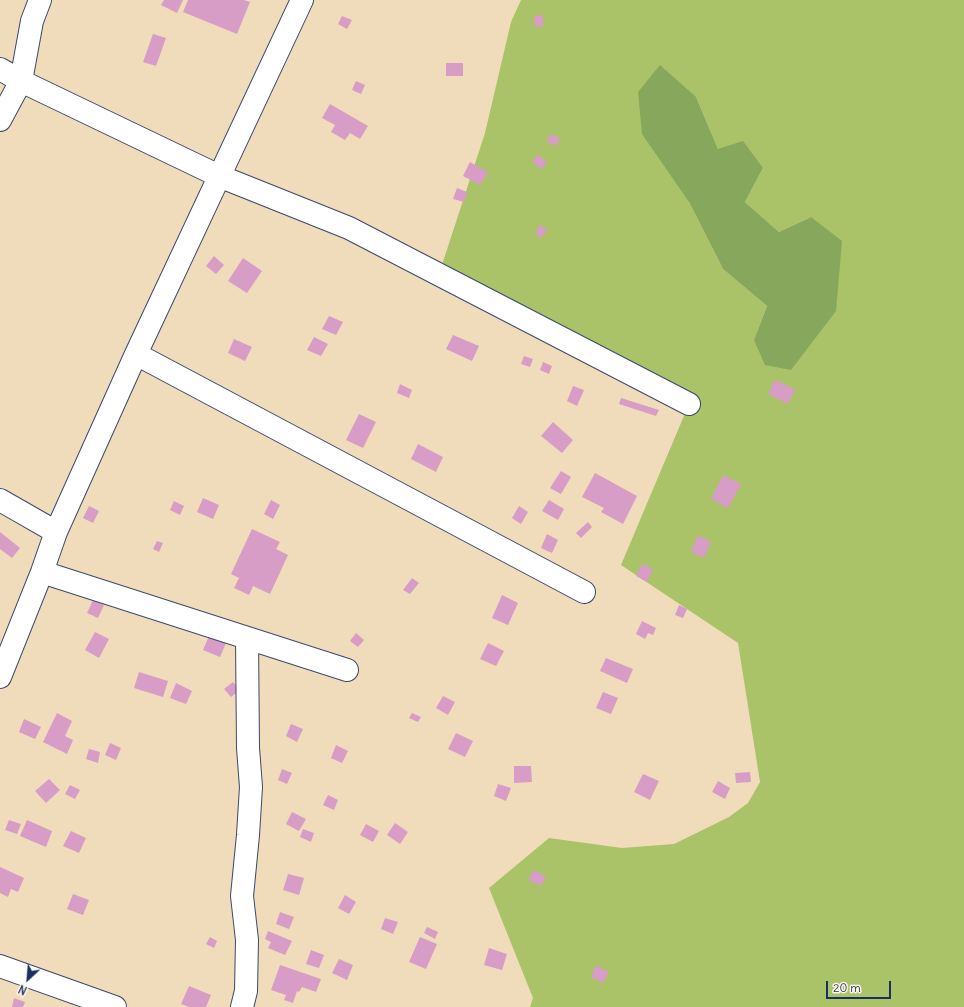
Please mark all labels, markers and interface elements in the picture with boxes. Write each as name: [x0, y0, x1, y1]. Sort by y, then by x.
north arrow: [8, 959, 48, 999]
scale bar: [828, 973, 893, 999]
text: 20 m: [833, 980, 861, 995]
text: N: [16, 982, 29, 998]

